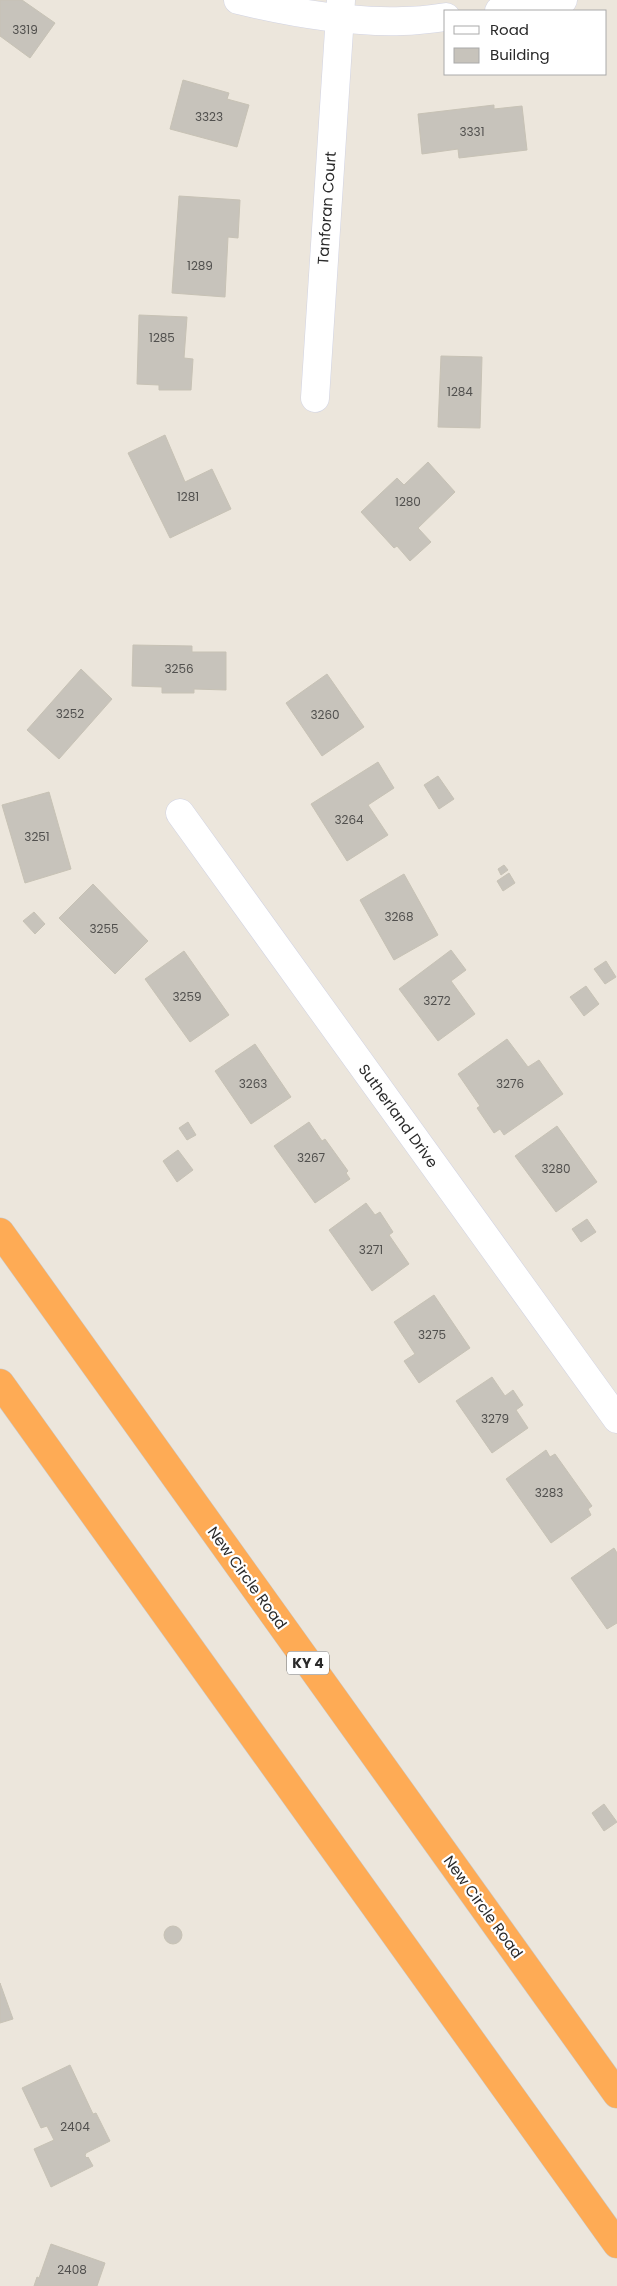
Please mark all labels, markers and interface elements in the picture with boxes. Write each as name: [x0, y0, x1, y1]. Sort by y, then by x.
legend: [444, 10, 607, 75]
text: Road: [490, 19, 529, 40]
house number: 3319: [12, 21, 38, 38]
text: Building: [490, 44, 550, 65]
house number: 3323: [195, 108, 223, 125]
house number: 3331: [459, 123, 485, 140]
street label: Tanforan Court: [312, 151, 341, 265]
house number: 1289: [187, 257, 213, 274]
house number: 1285: [149, 329, 175, 346]
house number: 1284: [447, 383, 473, 400]
house number: 1281: [177, 488, 199, 505]
house number: 1280: [395, 493, 421, 510]
house number: 3256: [164, 660, 194, 677]
house number: 3252: [56, 705, 84, 722]
house number: 3260: [310, 706, 340, 723]
house number: 3264: [334, 811, 364, 828]
house number: 3251: [24, 828, 50, 845]
house number: 3268: [384, 908, 414, 925]
house number: 3255: [89, 920, 119, 937]
house number: 3259: [172, 988, 202, 1005]
house number: 3272: [423, 992, 451, 1009]
street label: Sutherland Drive: [354, 1060, 443, 1172]
house number: 3263: [239, 1075, 267, 1092]
house number: 3276: [496, 1075, 524, 1092]
house number: 3267: [297, 1149, 326, 1166]
house number: 3280: [541, 1160, 571, 1177]
house number: 3271: [359, 1241, 383, 1258]
house number: 3275: [418, 1326, 446, 1343]
house number: 3279: [481, 1410, 509, 1427]
house number: 3283: [535, 1484, 563, 1501]
street label: New Circle Road: [203, 1522, 292, 1633]
road number: KY 4: [287, 1652, 329, 1675]
street label: New Circle Road: [439, 1851, 528, 1962]
house number: 2404: [60, 2118, 90, 2135]
house number: 2408: [57, 2261, 87, 2278]

